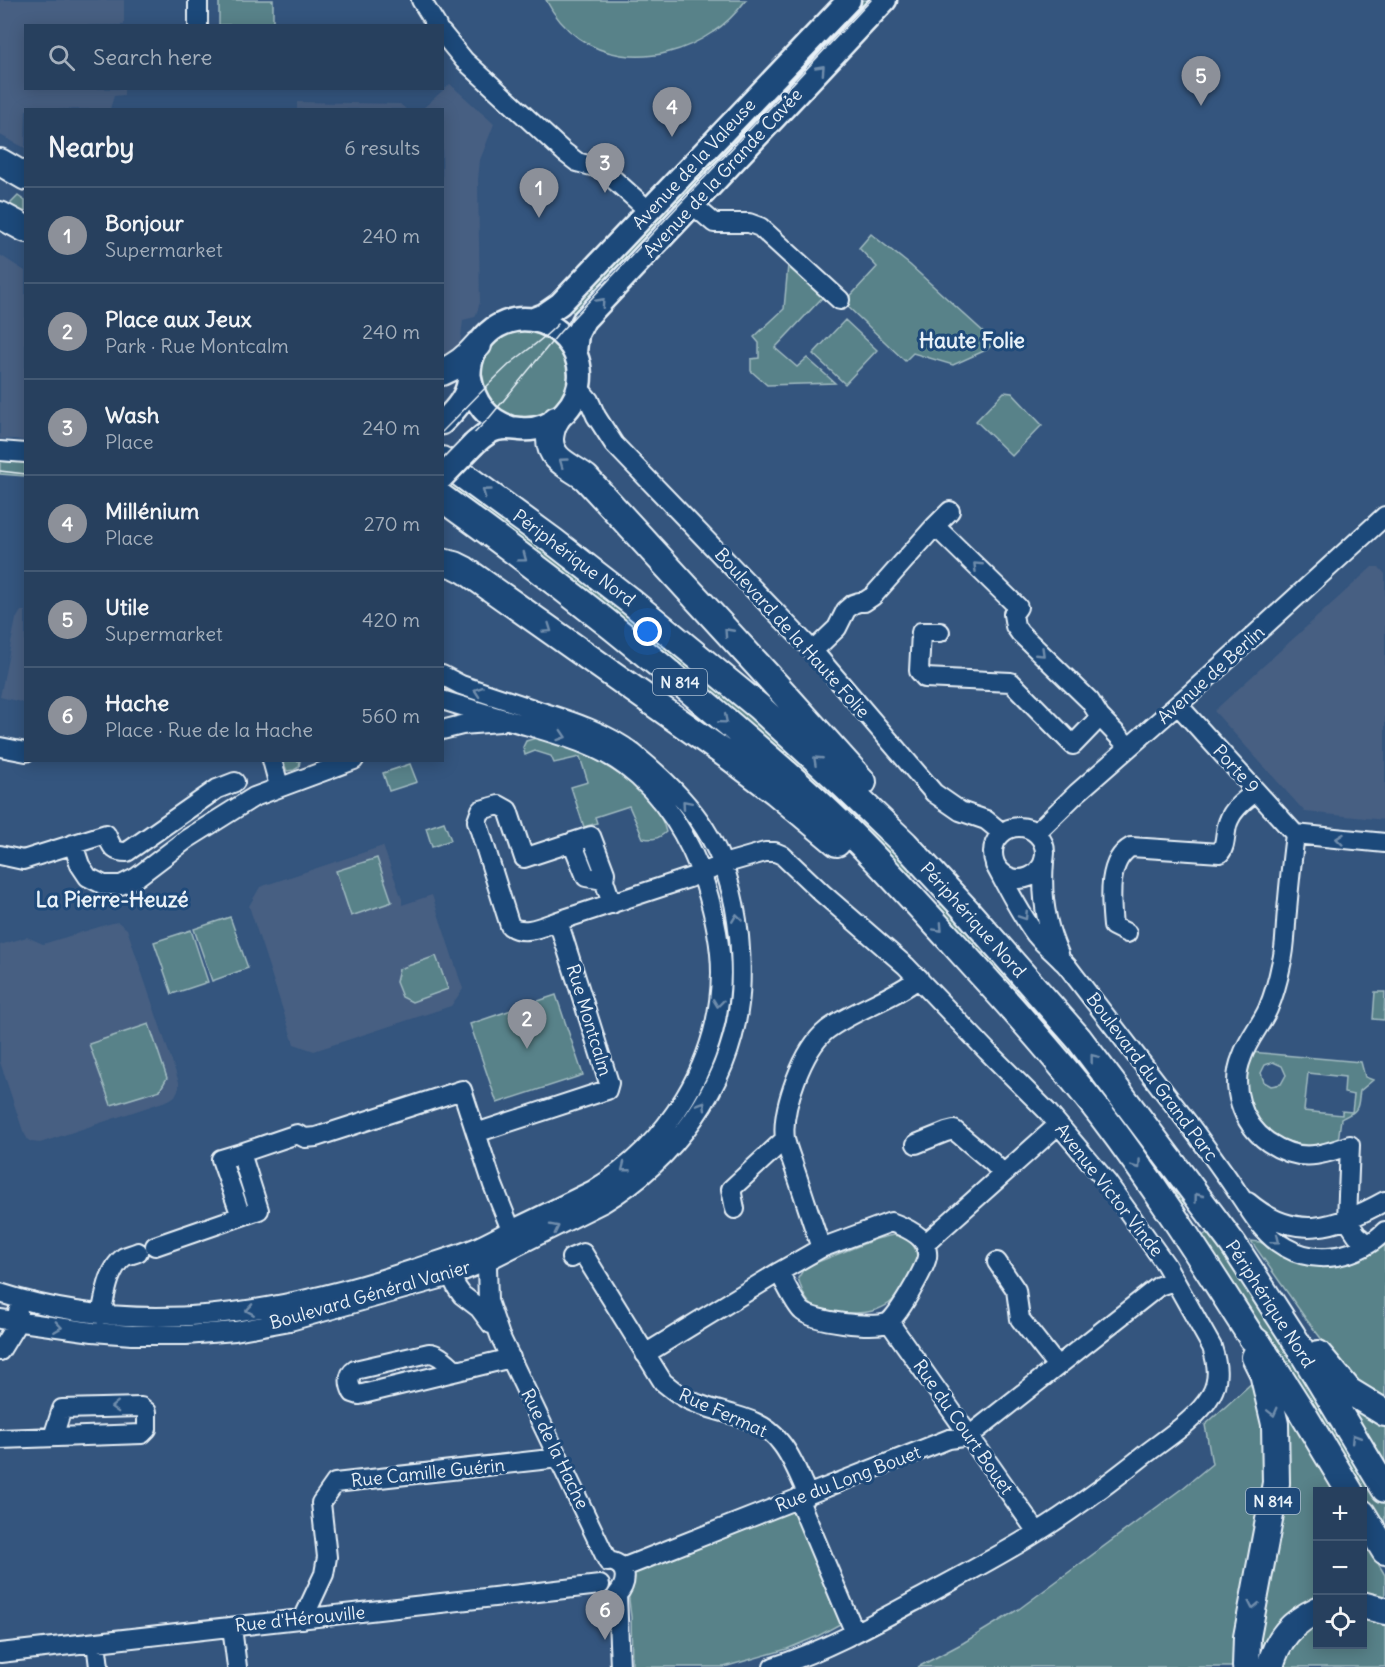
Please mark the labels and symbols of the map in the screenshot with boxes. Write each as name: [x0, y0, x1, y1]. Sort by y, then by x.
pin: 5: [1182, 57, 1220, 106]
one-way arrow: [813, 65, 824, 76]
street label: Avenue de la Grande Cavée: [638, 83, 807, 262]
pin: 4: [652, 88, 692, 137]
street label: Avenue de la Valeuse: [627, 93, 760, 234]
pin: 3: [586, 144, 624, 193]
pin: 1: [520, 168, 558, 218]
one-way arrow: [594, 299, 605, 309]
district label: Haute Folie: [919, 327, 1025, 354]
one-way arrow: [559, 458, 570, 469]
one-way arrow: [482, 488, 493, 499]
street label: Périphérique Nord: [509, 504, 640, 611]
street label: Boulevard de la Haute Folie: [710, 543, 875, 722]
one-way arrow: [517, 551, 528, 562]
one-way arrow: [974, 562, 984, 573]
your location: [633, 617, 662, 646]
street label: Avenue de Berlin: [1152, 620, 1269, 729]
one-way arrow: [541, 622, 552, 633]
one-way arrow: [724, 629, 735, 639]
one-way arrow: [1033, 646, 1044, 657]
road number: N 814: [653, 669, 707, 695]
one-way arrow: [473, 685, 484, 698]
one-way arrow: [717, 713, 728, 724]
one-way arrow: [556, 729, 567, 741]
street label: Porte 9: [1208, 739, 1264, 798]
one-way arrow: [813, 756, 824, 767]
one-way arrow: [682, 800, 693, 811]
one-way arrow: [1335, 833, 1344, 846]
street label: Périphérique Nord: [916, 857, 1032, 982]
district label: La Pierre-Heuzé: [35, 886, 189, 913]
one-way arrow: [1016, 909, 1027, 920]
one-way arrow: [731, 913, 743, 922]
one-way arrow: [932, 920, 943, 931]
street label: Rue Montcalm: [562, 961, 617, 1079]
street label: Boulevard du Grand Parc: [1081, 988, 1223, 1166]
one-way arrow: [713, 998, 725, 1007]
pin: 2: [508, 1000, 546, 1049]
one-way arrow: [1090, 1054, 1101, 1065]
one-way arrow: [695, 1101, 706, 1111]
street label: Avenue Victor Vinde: [1050, 1118, 1169, 1261]
one-way arrow: [1130, 1159, 1141, 1170]
one-way arrow: [620, 1161, 631, 1172]
one-way arrow: [1194, 1192, 1205, 1203]
one-way arrow: [549, 1223, 560, 1235]
one-way arrow: [1269, 1233, 1280, 1244]
street label: Périphérique Nord: [1221, 1236, 1320, 1372]
street label: Boulevard Général Vanier: [267, 1255, 474, 1334]
one-way arrow: [245, 1303, 254, 1315]
one-way arrow: [53, 1321, 62, 1333]
street label: Rue du Court Bouet: [908, 1355, 1018, 1499]
street label: Rue Fermat: [676, 1383, 771, 1442]
street label: Rue de la Hache: [516, 1385, 595, 1513]
one-way arrow: [110, 1401, 119, 1414]
one-way arrow: [1265, 1407, 1278, 1417]
one-way arrow: [1351, 1434, 1363, 1444]
street label: Rue du Long Bouet: [772, 1440, 924, 1517]
street label: Rue Camille Guérin: [350, 1453, 506, 1492]
road number: N 814: [1246, 1488, 1300, 1514]
pin: 6: [586, 1590, 624, 1640]
street label: Rue d'Hérouville: [234, 1600, 366, 1637]
one-way arrow: [1247, 1600, 1260, 1610]

